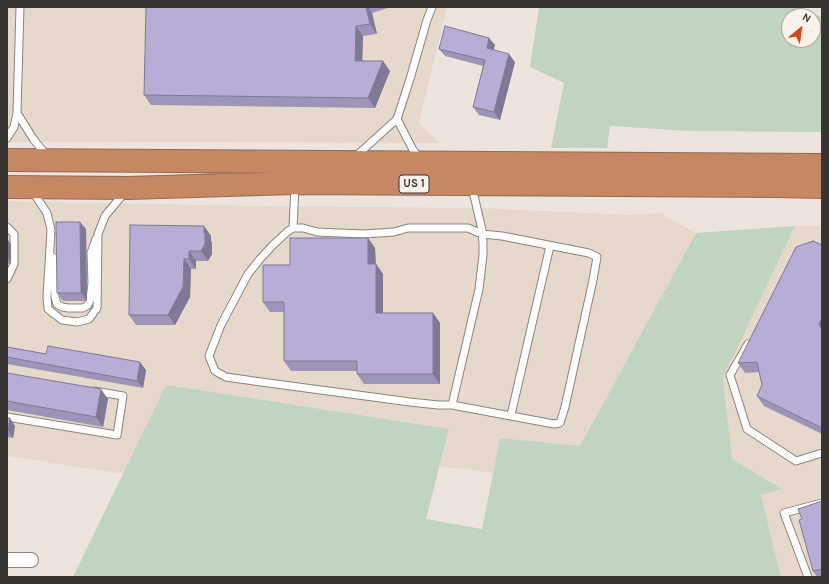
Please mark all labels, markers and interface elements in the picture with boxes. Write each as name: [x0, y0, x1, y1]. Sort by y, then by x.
north arrow: [781, 8, 821, 48]
text: N: [800, 10, 813, 26]
road number: US 1: [399, 175, 429, 193]

